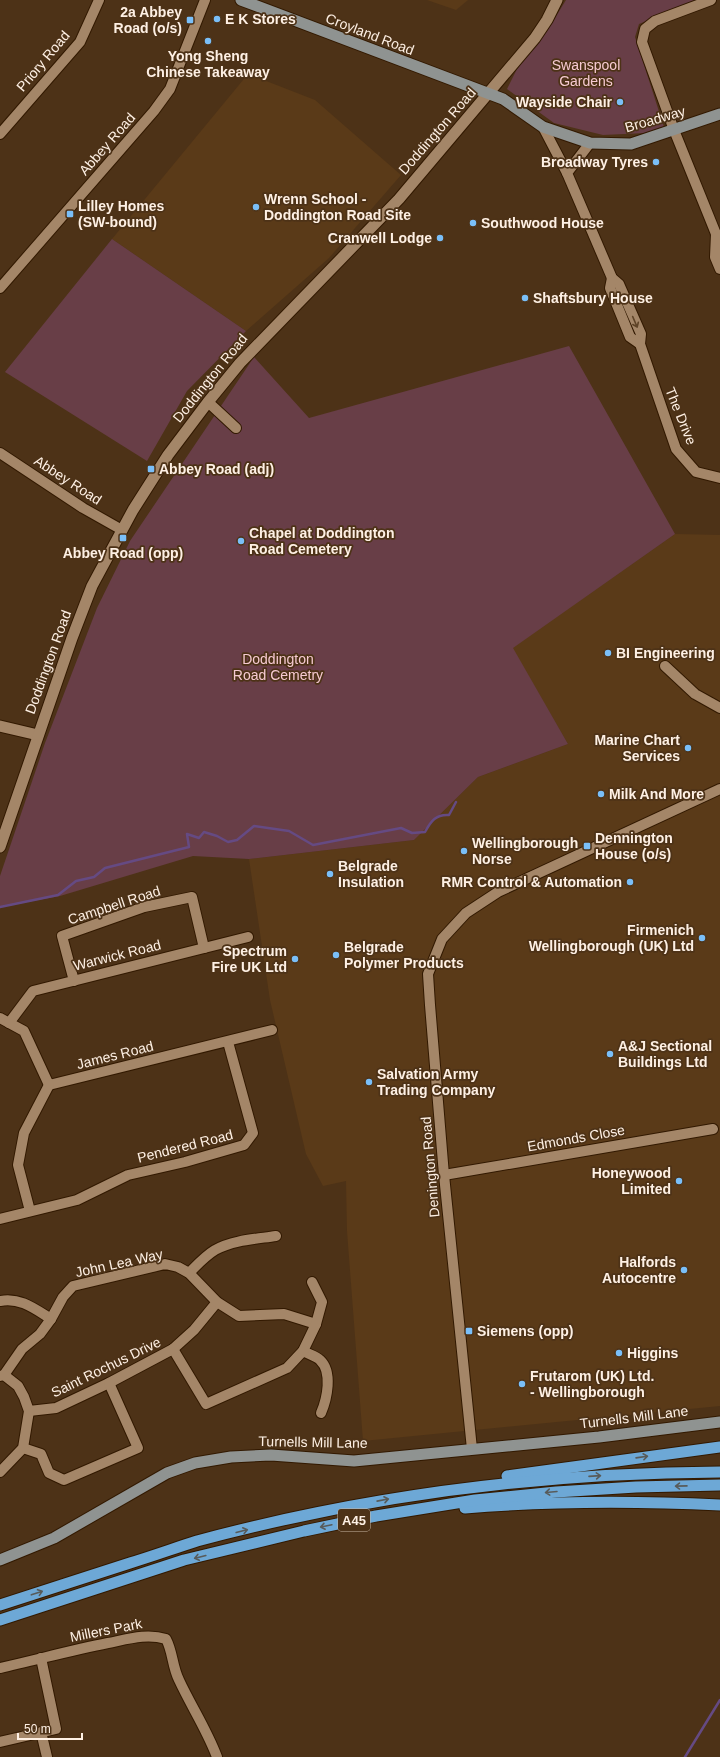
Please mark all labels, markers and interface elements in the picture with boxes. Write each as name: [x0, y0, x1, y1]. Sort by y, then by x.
place label: 2a Abbey Road (o/s): [114, 4, 182, 36]
street label: Croyland Road: [324, 10, 416, 58]
place label: E K Stores: [225, 11, 296, 27]
marker: E K Stores: [212, 14, 222, 24]
marker: 2a Abbey Road (o/s): [185, 15, 195, 25]
street label: Priory Road: [13, 28, 73, 94]
marker: Yong Sheng Chinese Takeaway: [203, 36, 213, 46]
place label: Yong Sheng Chinese Takeaway: [146, 48, 270, 80]
park label: Swanspool Gardens: [552, 57, 620, 89]
street label: Doddington Road: [395, 85, 479, 177]
place label: Wayside Chair: [516, 94, 613, 110]
marker: Wayside Chair: [615, 97, 625, 107]
street label: Broadway: [623, 103, 687, 135]
street label: Abbey Road: [76, 110, 138, 178]
place label: Broadway Tyres: [541, 154, 648, 170]
marker: Broadway Tyres: [651, 157, 661, 167]
place label: Wrenn School - Doddington Road Site: [264, 191, 411, 223]
place label: Lilley Homes (SW-bound): [78, 198, 165, 230]
marker: Wrenn School - Doddington Road Site: [251, 202, 261, 212]
marker: Lilley Homes (SW-bound): [65, 209, 75, 219]
place label: Southwood House: [481, 215, 604, 231]
marker: Southwood House: [468, 218, 478, 228]
place label: Cranwell Lodge: [328, 230, 432, 246]
marker: Cranwell Lodge: [435, 233, 445, 243]
place label: Shaftsbury House: [533, 290, 653, 306]
marker: Shaftsbury House: [520, 293, 530, 303]
one-way arrow: [632, 316, 640, 328]
street label: Doddington Road: [169, 331, 251, 425]
street label: The Drive: [662, 385, 700, 447]
street label: Abbey Road: [31, 452, 105, 508]
place label: Abbey Road (adj): [159, 461, 274, 477]
marker: Abbey Road (adj): [146, 464, 156, 474]
place label: Chapel at Doddington Road Cemetery: [249, 525, 394, 557]
marker: Abbey Road (opp): [118, 533, 128, 543]
marker: Chapel at Doddington Road Cemetery: [236, 536, 246, 546]
place label: Abbey Road (opp): [63, 545, 183, 561]
street label: Doddington Road: [22, 608, 74, 716]
place label: BI Engineering: [616, 645, 715, 661]
marker: BI Engineering: [603, 648, 613, 658]
park label: Doddington Road Cemetry: [233, 651, 323, 683]
place label: Marine Chart Services: [594, 732, 680, 764]
marker: Marine Chart Services: [683, 743, 693, 753]
place label: Milk And More: [609, 786, 704, 802]
marker: Milk And More: [596, 789, 606, 799]
place label: Dennington House (o/s): [595, 830, 673, 862]
place label: Wellingborough Norse: [472, 835, 578, 867]
marker: Dennington House (o/s): [582, 841, 592, 851]
marker: Wellingborough Norse: [459, 846, 469, 856]
place label: Belgrade Insulation: [338, 858, 404, 890]
marker: Belgrade Insulation: [325, 869, 335, 879]
place label: RMR Control & Automation: [441, 874, 622, 890]
marker: RMR Control & Automation: [625, 877, 635, 887]
street label: Campbell Road: [66, 882, 162, 928]
place label: Firmenich Wellingborough (UK) Ltd: [529, 922, 694, 954]
marker: Firmenich Wellingborough (UK) Ltd: [697, 933, 707, 943]
street label: Warwick Road: [72, 936, 162, 974]
place label: Belgrade Polymer Products: [344, 939, 464, 971]
place label: Spectrum Fire UK Ltd: [212, 943, 287, 975]
marker: Belgrade Polymer Products: [331, 950, 341, 960]
marker: Spectrum Fire UK Ltd: [290, 954, 300, 964]
street label: James Road: [75, 1038, 155, 1072]
place label: A&J Sectional Buildings Ltd: [618, 1038, 712, 1070]
marker: A&J Sectional Buildings Ltd: [605, 1049, 615, 1059]
place label: Salvation Army Trading Company: [377, 1066, 495, 1098]
marker: Salvation Army Trading Company: [364, 1077, 374, 1087]
street label: Denington Road: [418, 1116, 442, 1218]
street label: Edmonds Close: [526, 1122, 626, 1154]
street label: Pendered Road: [135, 1126, 235, 1166]
place label: Honeywood Limited: [592, 1165, 671, 1197]
marker: Honeywood Limited: [674, 1176, 684, 1186]
street label: John Lea Way: [74, 1246, 164, 1280]
place label: Halfords Autocentre: [602, 1254, 676, 1286]
marker: Halfords Autocentre: [679, 1265, 689, 1275]
place label: Siemens (opp): [477, 1323, 573, 1339]
marker: Siemens (opp): [464, 1326, 474, 1336]
street label: Saint Rochus Drive: [49, 1333, 164, 1400]
place label: Higgins: [627, 1345, 679, 1361]
marker: Higgins: [614, 1348, 624, 1358]
place label: Frutarom (UK) Ltd. - Wellingborough: [530, 1368, 654, 1400]
marker: Frutarom (UK) Ltd. - Wellingborough: [517, 1379, 527, 1389]
street label: Turnells Mill Lane: [579, 1402, 689, 1432]
street label: Turnells Mill Lane: [258, 1433, 368, 1451]
one-way arrow: [635, 1453, 648, 1461]
one-way arrow: [588, 1472, 601, 1479]
one-way arrow: [675, 1482, 688, 1490]
one-way arrow: [545, 1489, 558, 1496]
one-way arrow: [376, 1496, 389, 1504]
road number: A45: [338, 1509, 370, 1531]
one-way arrow: [320, 1523, 333, 1531]
one-way arrow: [235, 1526, 248, 1534]
one-way arrow: [193, 1553, 206, 1561]
one-way arrow: [30, 1589, 43, 1596]
street label: Millers Park: [69, 1615, 144, 1645]
scale bar: [18, 1715, 82, 1741]
text: 50 m: [24, 1722, 51, 1736]

